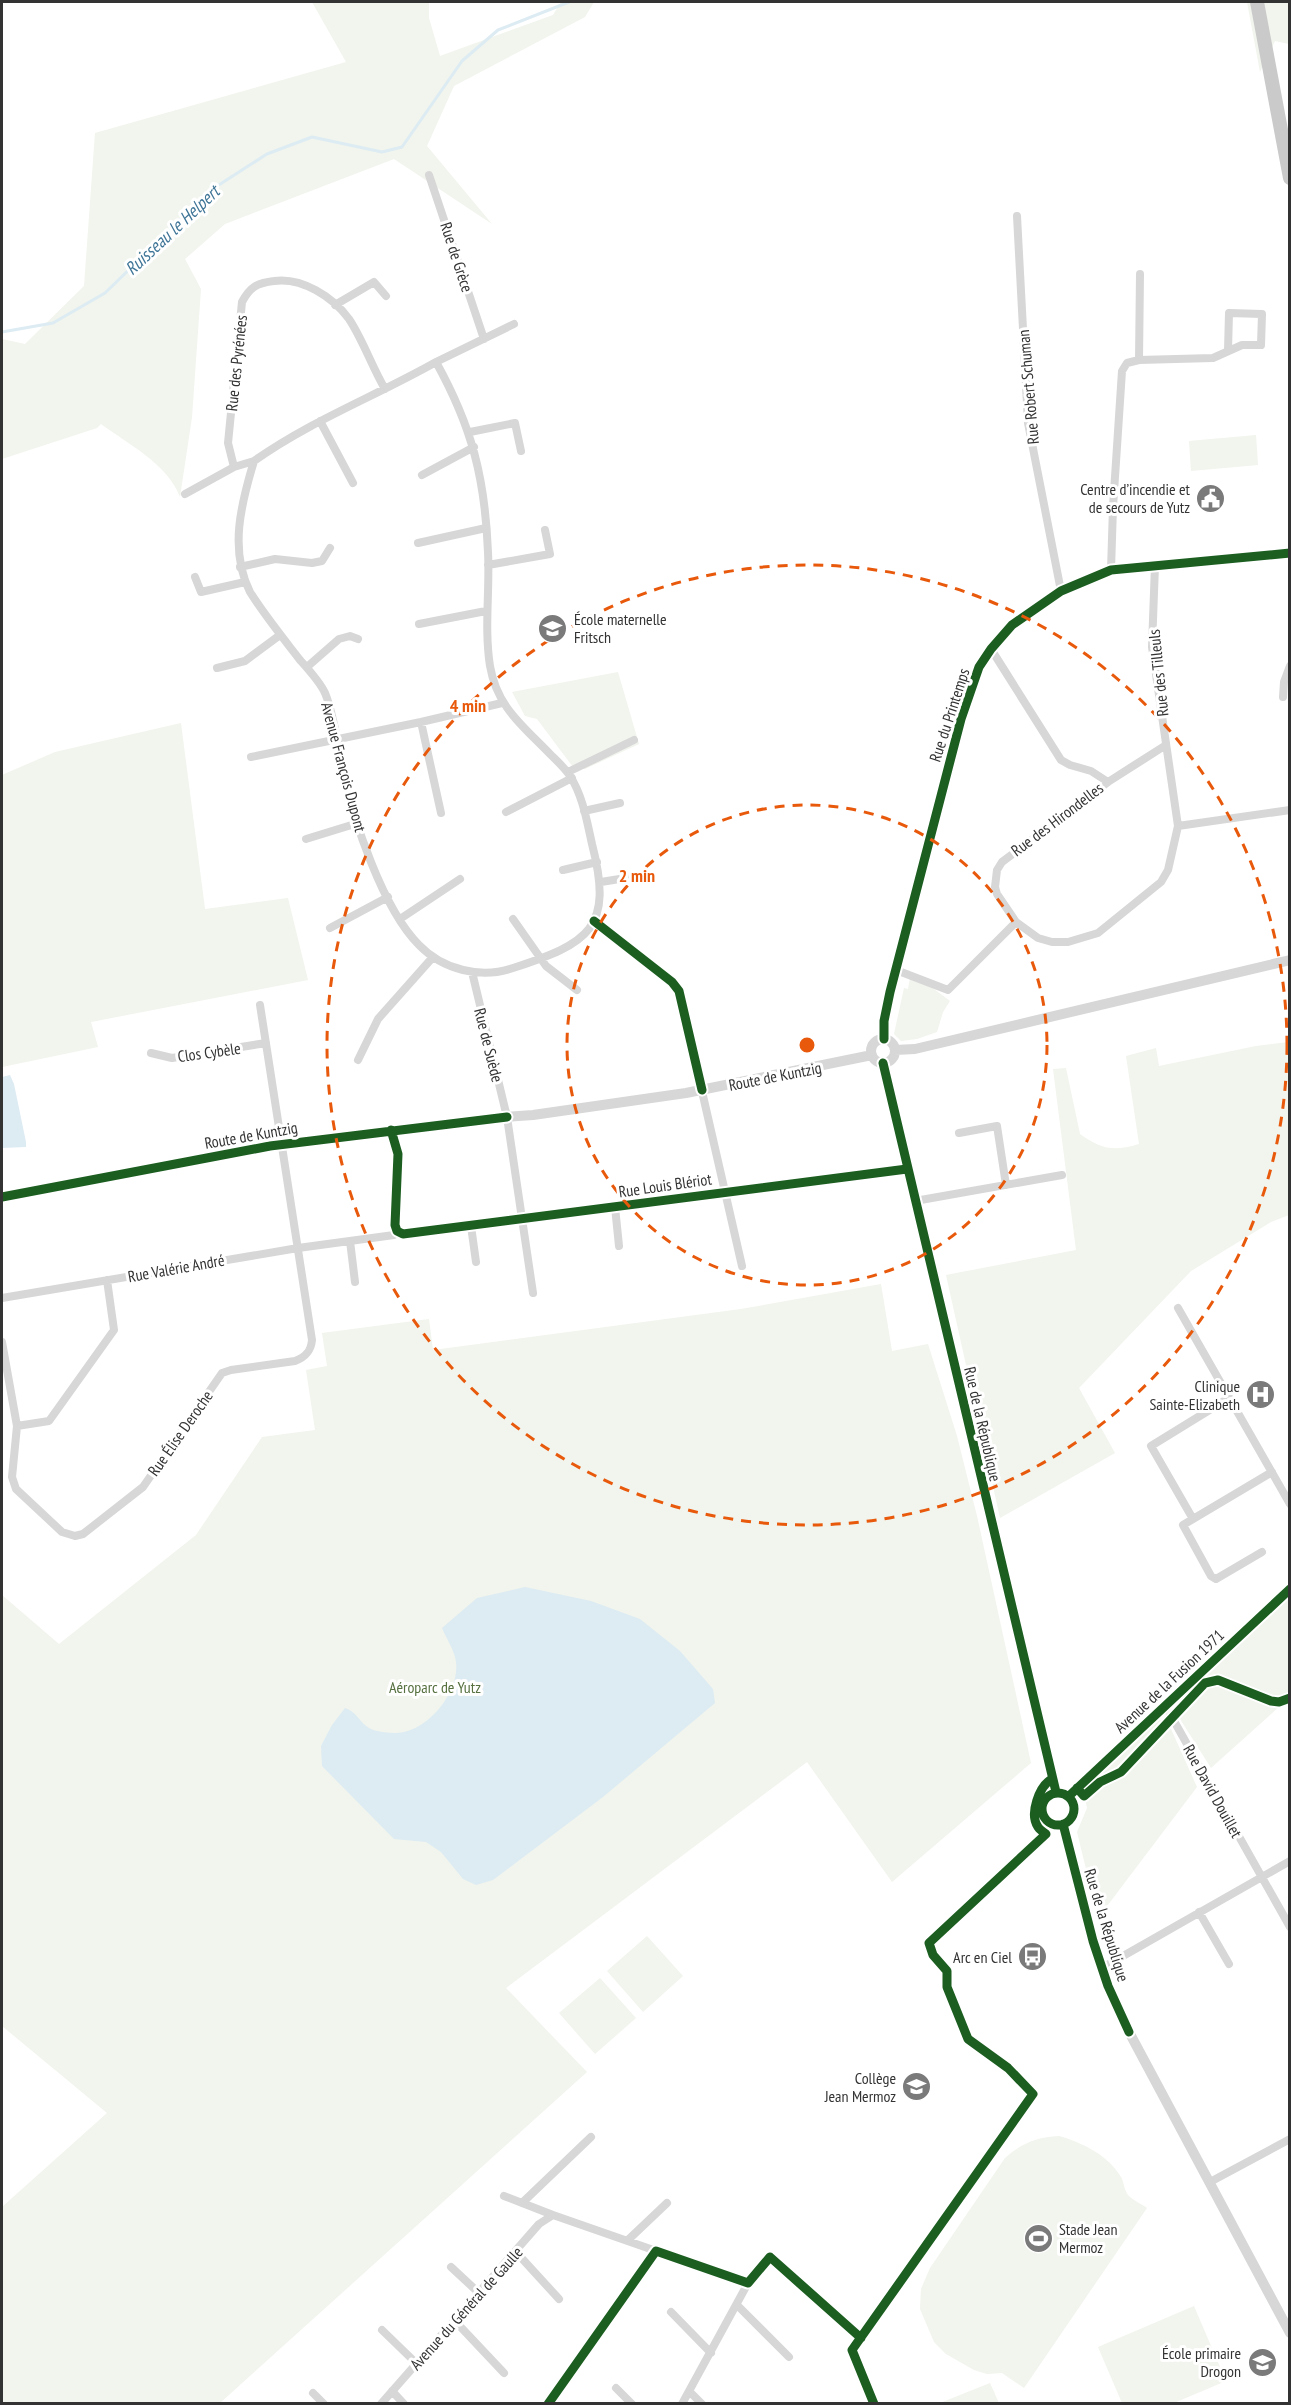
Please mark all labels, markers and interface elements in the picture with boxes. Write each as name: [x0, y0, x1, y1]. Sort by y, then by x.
water label: Ruisseau le Helpert: [120, 179, 226, 280]
street label: Rue de Grèce: [436, 220, 478, 294]
street label: Rue des Pyrénées: [221, 314, 251, 412]
street label: Rue Robert Schuman: [1013, 329, 1043, 445]
place label: Centre d’incendie et de secours de Yutz: [1080, 479, 1191, 517]
public building icon: Centre d’incendie et de secours de Yutz: [1195, 482, 1227, 514]
place label: École maternelle Fritsch: [574, 609, 667, 647]
school or university icon: École maternelle Fritsch: [537, 612, 569, 644]
street label: Rue des Tilleuls: [1143, 629, 1173, 717]
street label: Rue du Printemps: [924, 666, 974, 764]
text: 4 min: [450, 694, 486, 717]
street label: Avenue François Dupont: [317, 700, 371, 835]
street label: Rue des Hirondelles: [1007, 778, 1107, 860]
text: 2 min: [619, 864, 655, 887]
street label: Rue de Suède: [470, 1006, 508, 1084]
centre of rings: [797, 1035, 817, 1055]
street label: Clos Cybèle: [176, 1038, 242, 1066]
street label: Route de Kuntzig: [727, 1057, 823, 1095]
street label: Route de Kuntzig: [203, 1117, 299, 1153]
street label: Rue Louis Blériot: [617, 1168, 713, 1201]
street label: Rue Valérie André: [126, 1250, 226, 1286]
street label: Rue de la République: [960, 1365, 1006, 1483]
place label: Clinique Sainte-Elizabeth: [1150, 1376, 1240, 1414]
hospital icon: Clinique Sainte-Elizabeth: [1245, 1379, 1277, 1411]
street label: Rue Élise Deroche: [143, 1386, 217, 1480]
street label: Avenue de la Fusion 1971: [1110, 1625, 1228, 1737]
park label: Aéroparc de Yutz: [389, 1677, 481, 1697]
street label: Rue David Douillet: [1179, 1741, 1247, 1842]
street label: Rue de la République: [1080, 1866, 1134, 1984]
bus stop icon: Arc en Ciel: [1017, 1941, 1049, 1973]
place label: Arc en Ciel: [953, 1947, 1012, 1967]
place label: Collège Jean Mermoz: [824, 2068, 896, 2106]
school or university icon: Collège Jean Mermoz: [901, 2071, 933, 2103]
place label: Stade Jean Mermoz: [1059, 2219, 1117, 2257]
sports icon: Stade Jean Mermoz: [1022, 2222, 1054, 2254]
street label: Avenue du Général de Gaulle: [405, 2242, 527, 2374]
place label: École primaire Drogon: [1162, 2343, 1241, 2381]
school or university icon: École primaire Drogon: [1246, 2346, 1278, 2378]

